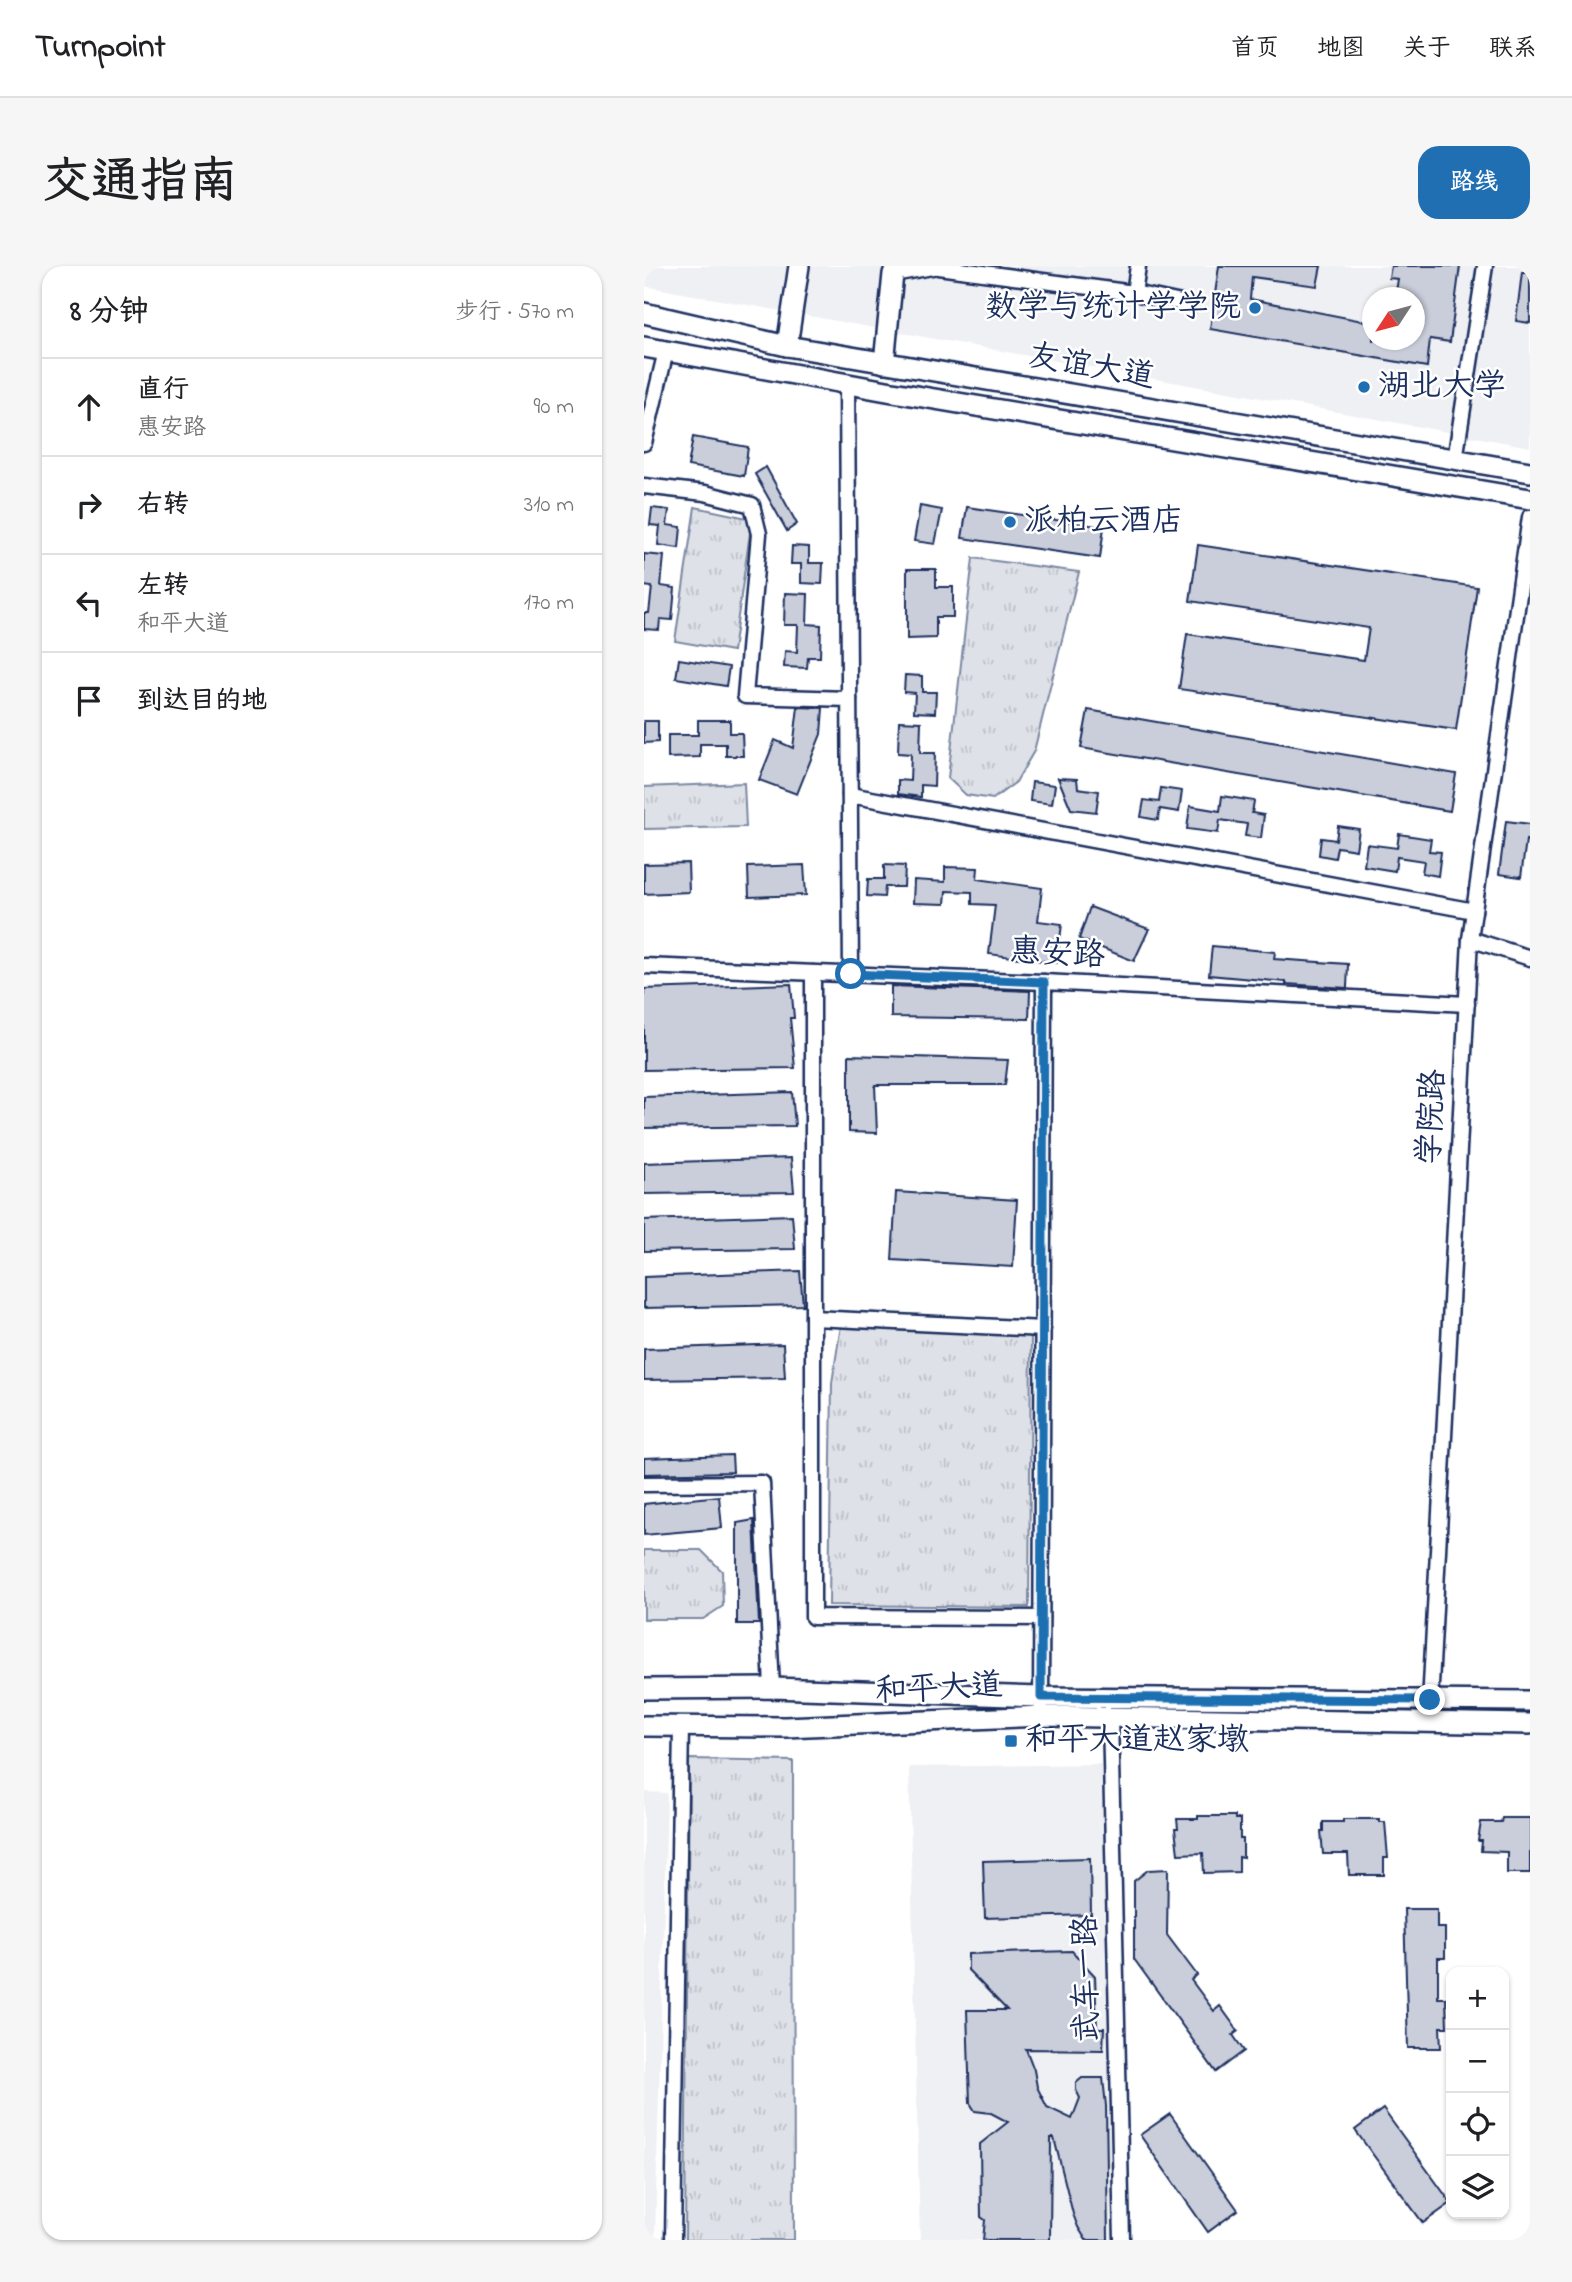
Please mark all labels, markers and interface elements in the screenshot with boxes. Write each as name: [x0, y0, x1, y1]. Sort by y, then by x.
text: Turnpoint: [35, 24, 166, 72]
text: 首页: [1231, 32, 1279, 67]
text: 地图: [1317, 32, 1365, 67]
text: 关于: [1403, 32, 1451, 67]
text: 联系: [1489, 32, 1537, 67]
button: 路线: [1418, 146, 1530, 219]
text: 交通指南: [42, 148, 238, 220]
place label: 数学与统计学学院: [985, 285, 1241, 332]
north arrow: [1362, 287, 1425, 350]
text: 8 分钟: [70, 291, 149, 335]
text: 步行 · 570 m: [455, 296, 574, 329]
marker: 数学与统计学学院: [1247, 300, 1263, 316]
street label: 友谊大道: [1024, 334, 1158, 402]
place label: 湖北大学: [1378, 364, 1506, 411]
text: 直行: [137, 372, 189, 410]
marker: 湖北大学: [1356, 379, 1372, 395]
icon: ahead: [70, 388, 108, 426]
text: 90 m: [534, 391, 574, 424]
text: 惠安路: [137, 412, 206, 445]
icon: right: [70, 486, 108, 524]
text: 右转: [137, 487, 189, 525]
text: 310 m: [524, 489, 574, 522]
place label: 派柏云酒店: [1024, 499, 1184, 546]
marker: 派柏云酒店: [1002, 514, 1018, 530]
text: 左转: [137, 568, 189, 606]
icon: left: [70, 584, 108, 622]
text: 170 m: [524, 587, 574, 620]
text: 和平大道: [137, 608, 229, 641]
icon: arrive: [70, 682, 108, 720]
text: 到达目的地: [137, 683, 267, 721]
street label: 惠安路: [1008, 929, 1106, 981]
route start: [835, 958, 866, 989]
street label: 学院路: [1407, 1068, 1459, 1166]
street label: 和平大道: [874, 1663, 1004, 1717]
route end: [1414, 1684, 1445, 1715]
place label: 和平大道赵家墩: [1025, 1718, 1249, 1765]
marker: 和平大道赵家墩: [1003, 1733, 1019, 1749]
street label: 武车一路: [1063, 1915, 1113, 2043]
map controls: [1446, 1967, 1509, 2219]
button: +: [1446, 1967, 1509, 2030]
button: −: [1446, 2030, 1509, 2093]
button: locate: [1446, 2093, 1509, 2156]
button: layers: [1446, 2156, 1509, 2219]

